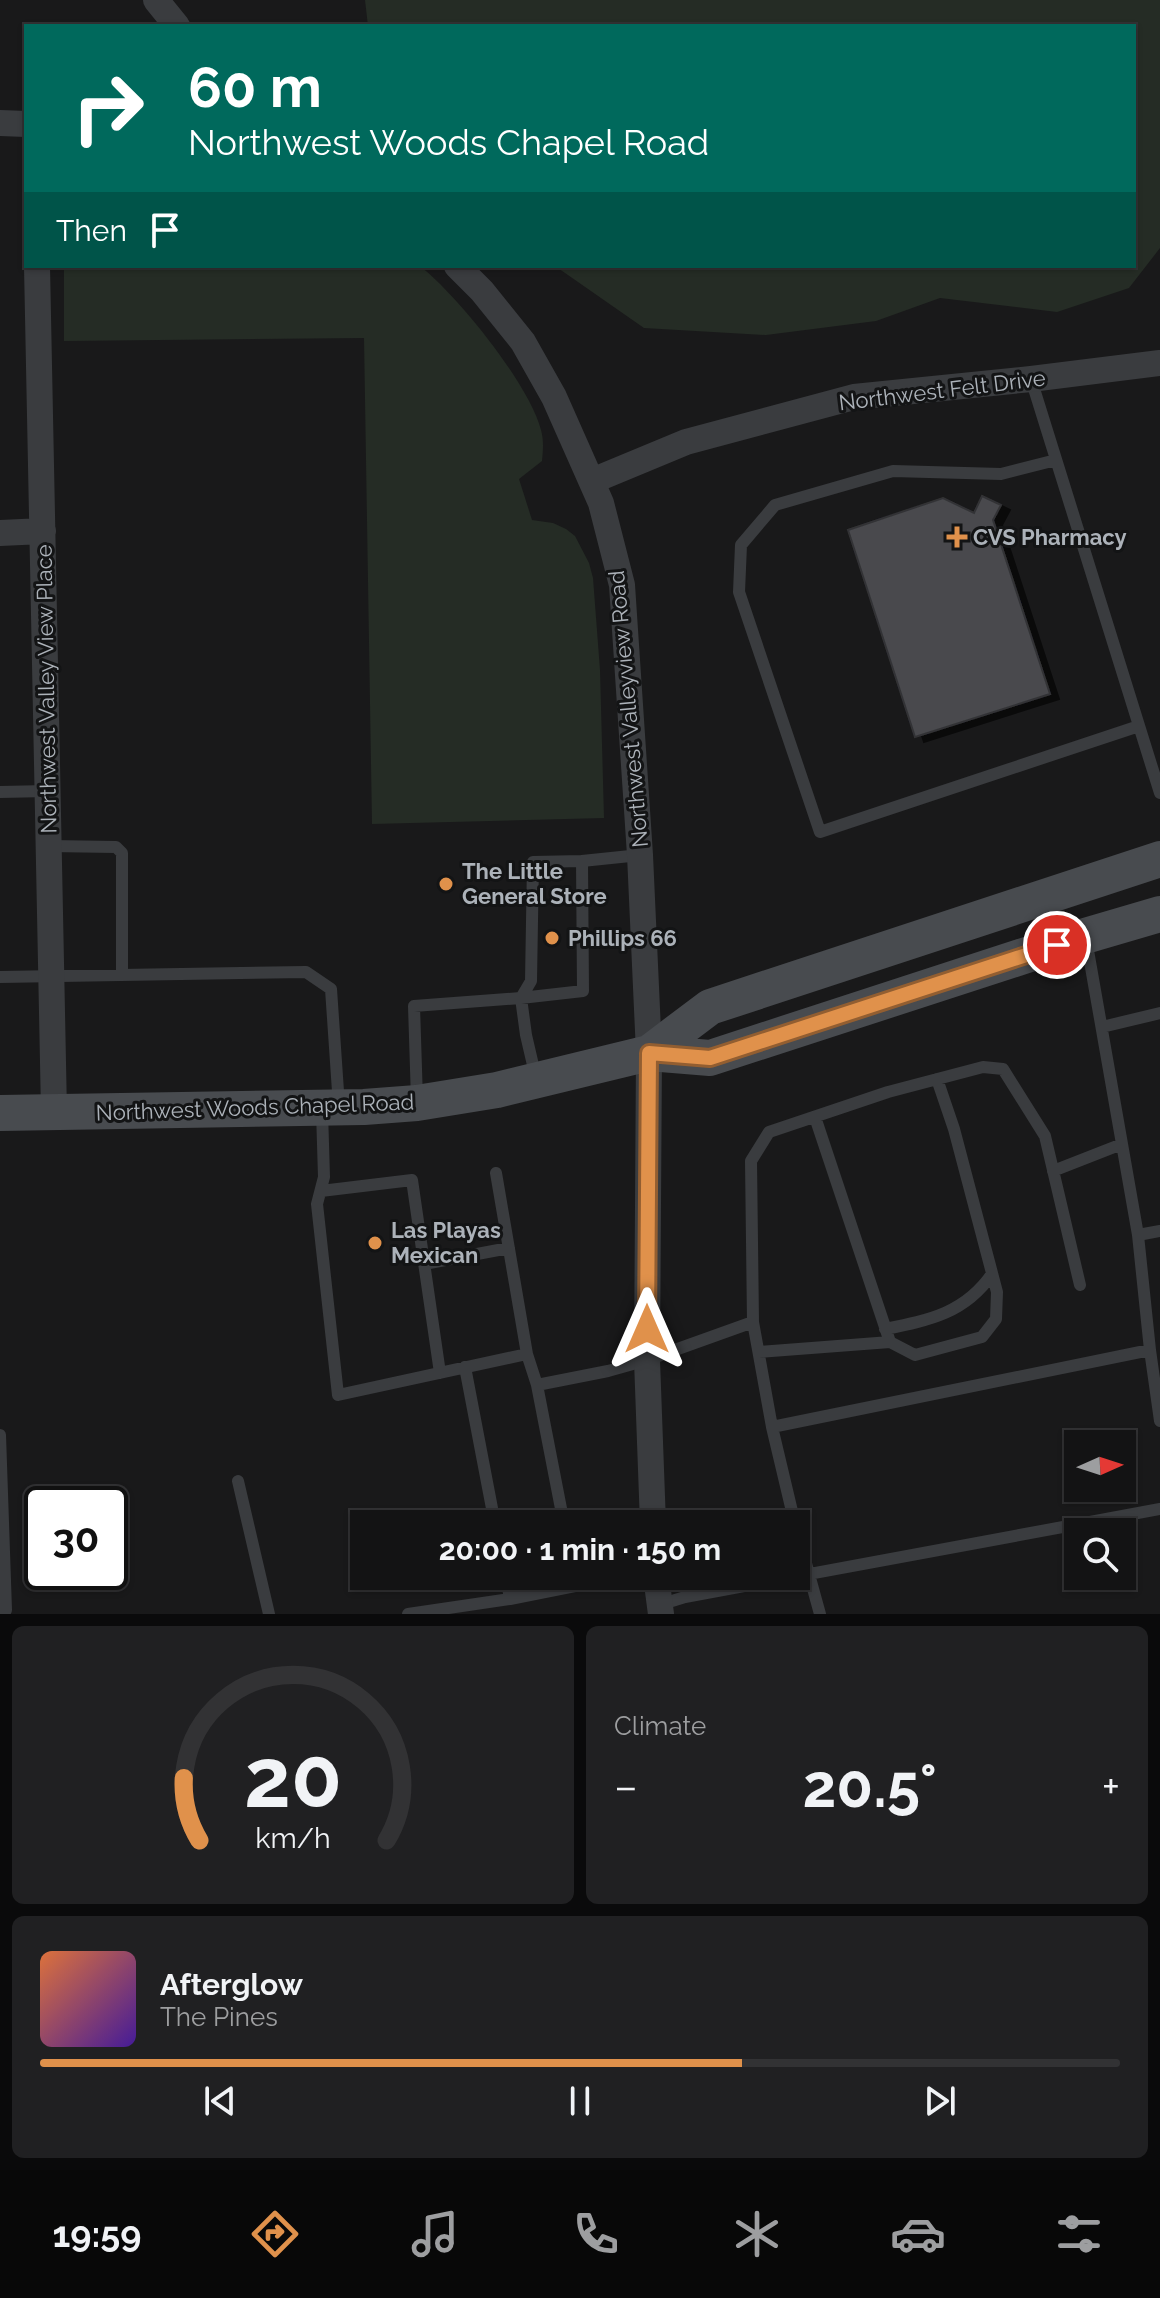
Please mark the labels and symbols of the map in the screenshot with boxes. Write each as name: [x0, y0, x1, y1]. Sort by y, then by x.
street label: Northwest Felt Drive: [837, 364, 1047, 416]
place label: CVS Pharmacy: [973, 524, 1127, 550]
marker: CVS Pharmacy: [948, 528, 966, 546]
street label: Northwest Valley View Place: [30, 544, 62, 834]
street label: Northwest Valleyview Road: [603, 569, 653, 849]
place label: The Little General Store: [462, 858, 607, 909]
marker: The Little General Store: [437, 875, 455, 893]
pin: [1023, 911, 1091, 979]
place label: Phillips 66: [568, 925, 677, 951]
marker: Phillips 66: [543, 929, 561, 947]
street label: Northwest Woods Chapel Road: [95, 1088, 415, 1126]
place label: Las Playas Mexican: [391, 1217, 501, 1268]
marker: Las Playas Mexican: [366, 1234, 384, 1252]
position arrow: [605, 1287, 689, 1371]
north arrow: [1064, 1430, 1136, 1502]
speed limit sign: 30: [24, 1486, 128, 1590]

